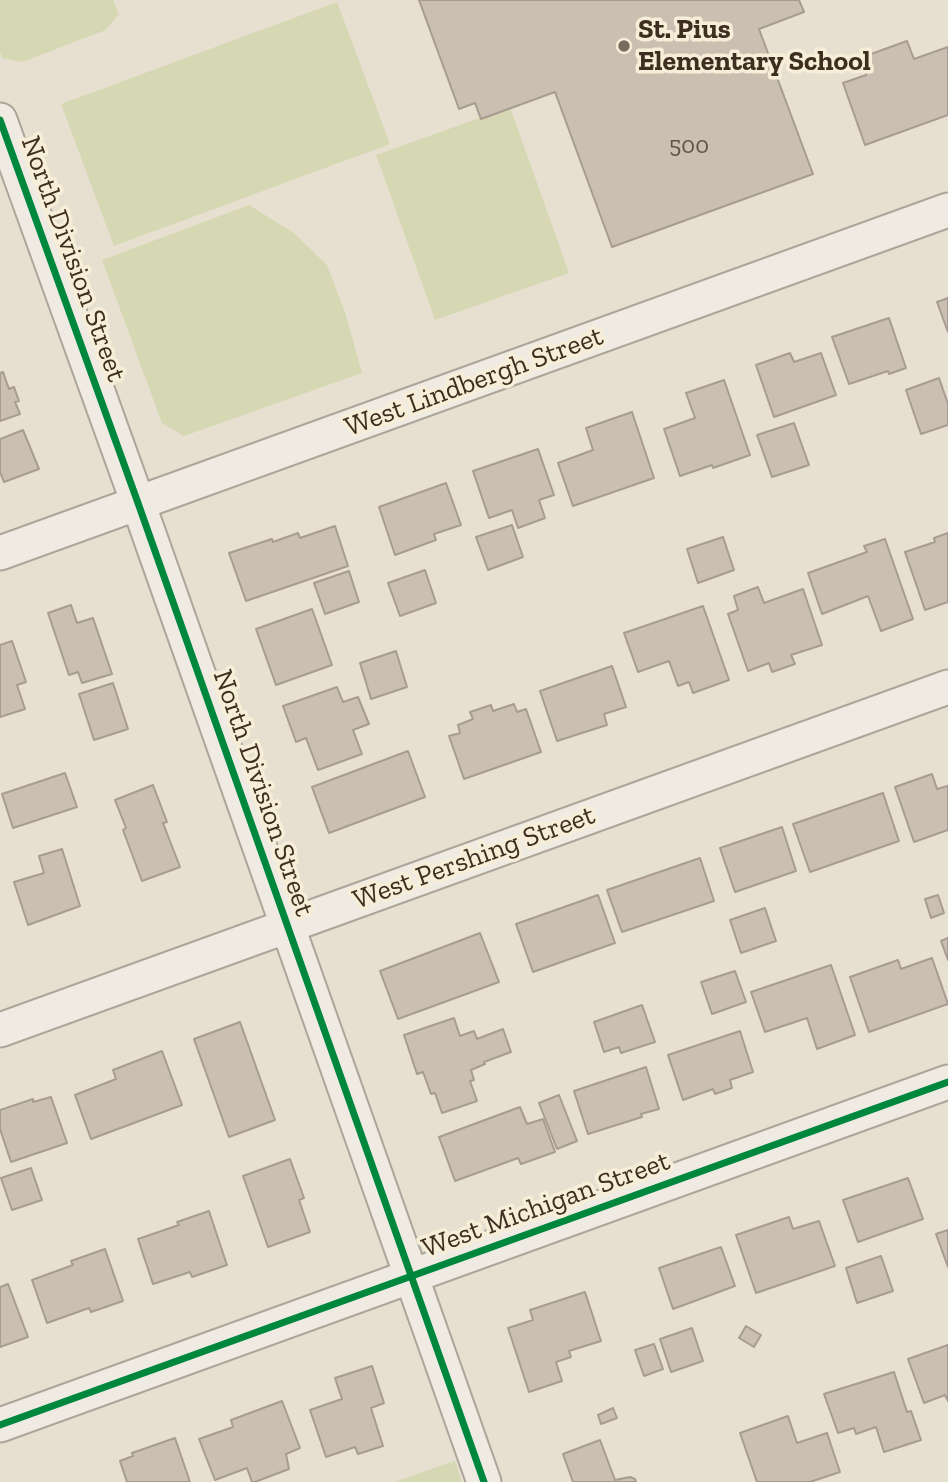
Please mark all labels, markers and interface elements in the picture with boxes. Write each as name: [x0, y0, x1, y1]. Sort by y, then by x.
place label: St. Pius Elementary School: [638, 13, 871, 79]
marker: St. Pius Elementary School: [616, 38, 632, 54]
street label: North Division Street: [13, 132, 133, 386]
house number: 500: [669, 132, 709, 160]
street label: West Lindbergh Street: [340, 320, 608, 444]
street label: North Division Street: [205, 665, 321, 921]
street label: West Pershing Street: [349, 799, 599, 917]
street label: West Michigan Street: [418, 1145, 674, 1265]

